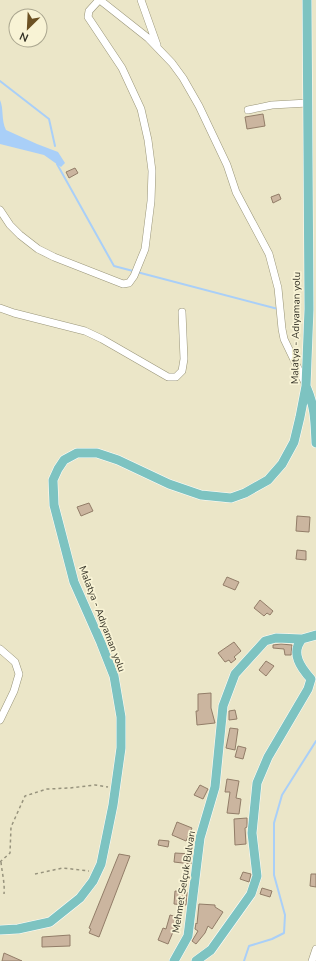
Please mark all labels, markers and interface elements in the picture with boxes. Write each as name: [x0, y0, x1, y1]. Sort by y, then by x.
north arrow: [8, 8, 48, 48]
text: N: [17, 28, 31, 45]
street label: Malatya - Adıyaman yolu: [288, 272, 304, 384]
street label: Malatya - Adıyaman yolu: [75, 564, 129, 674]
street label: Mehmet Selçuk Bulvarı: [169, 830, 199, 934]

